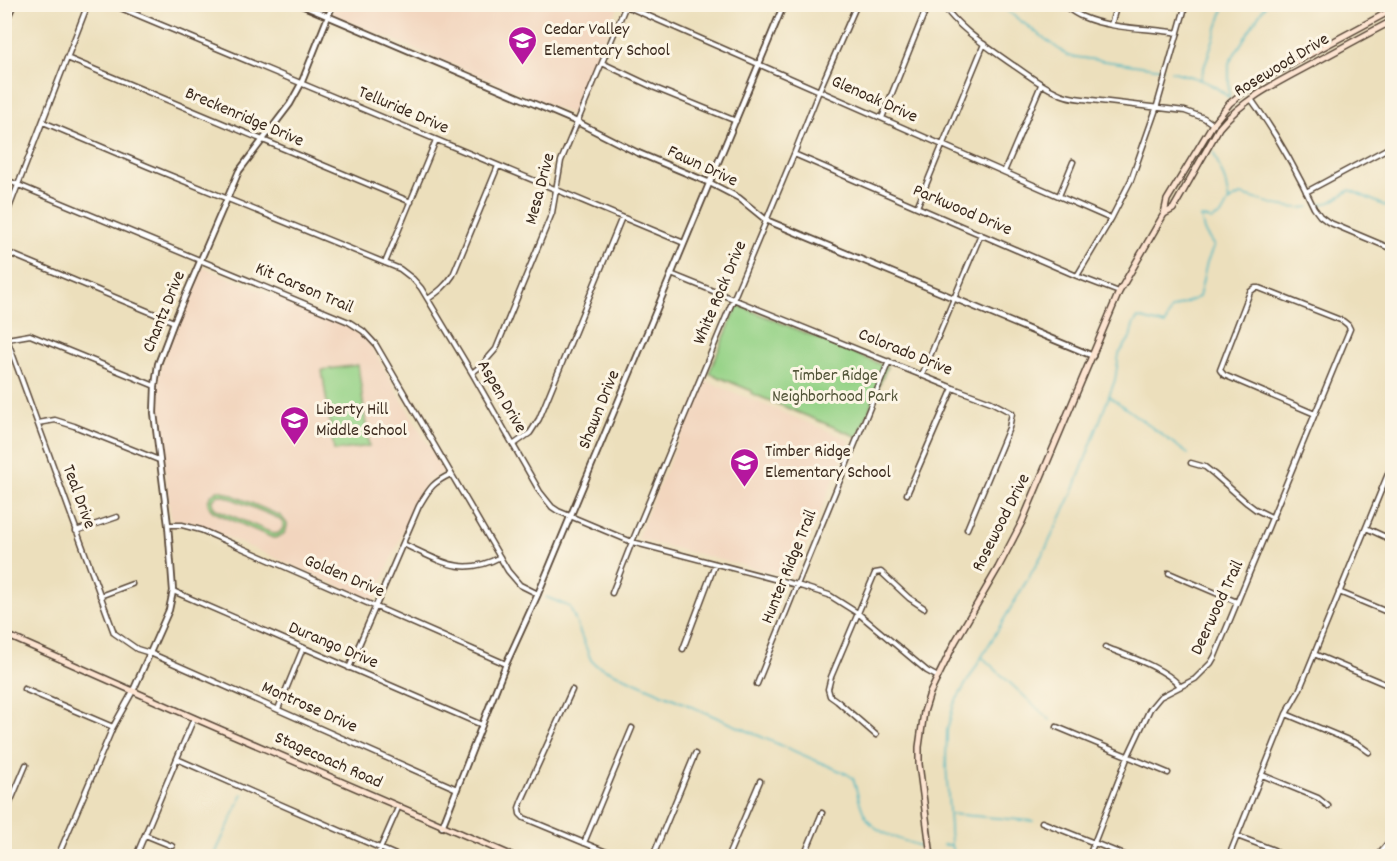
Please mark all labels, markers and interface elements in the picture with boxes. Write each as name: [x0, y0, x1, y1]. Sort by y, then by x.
place label: Cedar Valley Elementary School: [544, 18, 671, 64]
school or university icon: Cedar Valley Elementary School: [507, 24, 539, 66]
street label: Rosewood Drive: [1230, 28, 1334, 104]
street label: Glenoak Drive: [827, 70, 921, 130]
street label: Telluride Drive: [354, 81, 452, 141]
street label: Breckenridge Drive: [181, 82, 307, 154]
street label: Fawn Drive: [663, 140, 741, 194]
street label: Mesa Drive: [519, 150, 563, 228]
street label: Parkwood Drive: [909, 179, 1016, 243]
street label: White Rock Drive: [688, 237, 754, 349]
street label: Kit Carson Trail: [251, 257, 358, 321]
street label: Chantz Drive: [137, 267, 193, 357]
street label: Colorado Drive: [854, 323, 956, 383]
street label: Aspen Drive: [470, 356, 532, 438]
park label: Timber Ridge Neighborhood Park: [772, 364, 898, 410]
street label: Shawn Drive: [573, 367, 627, 453]
place label: Liberty Hill Middle School: [316, 398, 407, 444]
school or university icon: Liberty Hill Middle School: [279, 404, 311, 446]
place label: Timber Ridge Elementary School: [765, 440, 892, 486]
school or university icon: Timber Ridge Elementary School: [728, 446, 760, 488]
street label: Teal Drive: [55, 461, 101, 533]
street label: Rosewood Drive: [967, 470, 1037, 576]
street label: Hunter Ridge Trail: [756, 506, 825, 628]
street label: Golden Drive: [300, 549, 388, 605]
street label: Deerwood Trail: [1185, 556, 1251, 659]
street label: Durango Drive: [284, 616, 382, 676]
street label: Montrose Drive: [257, 676, 361, 740]
street label: Stagecoach Road: [270, 726, 386, 796]

